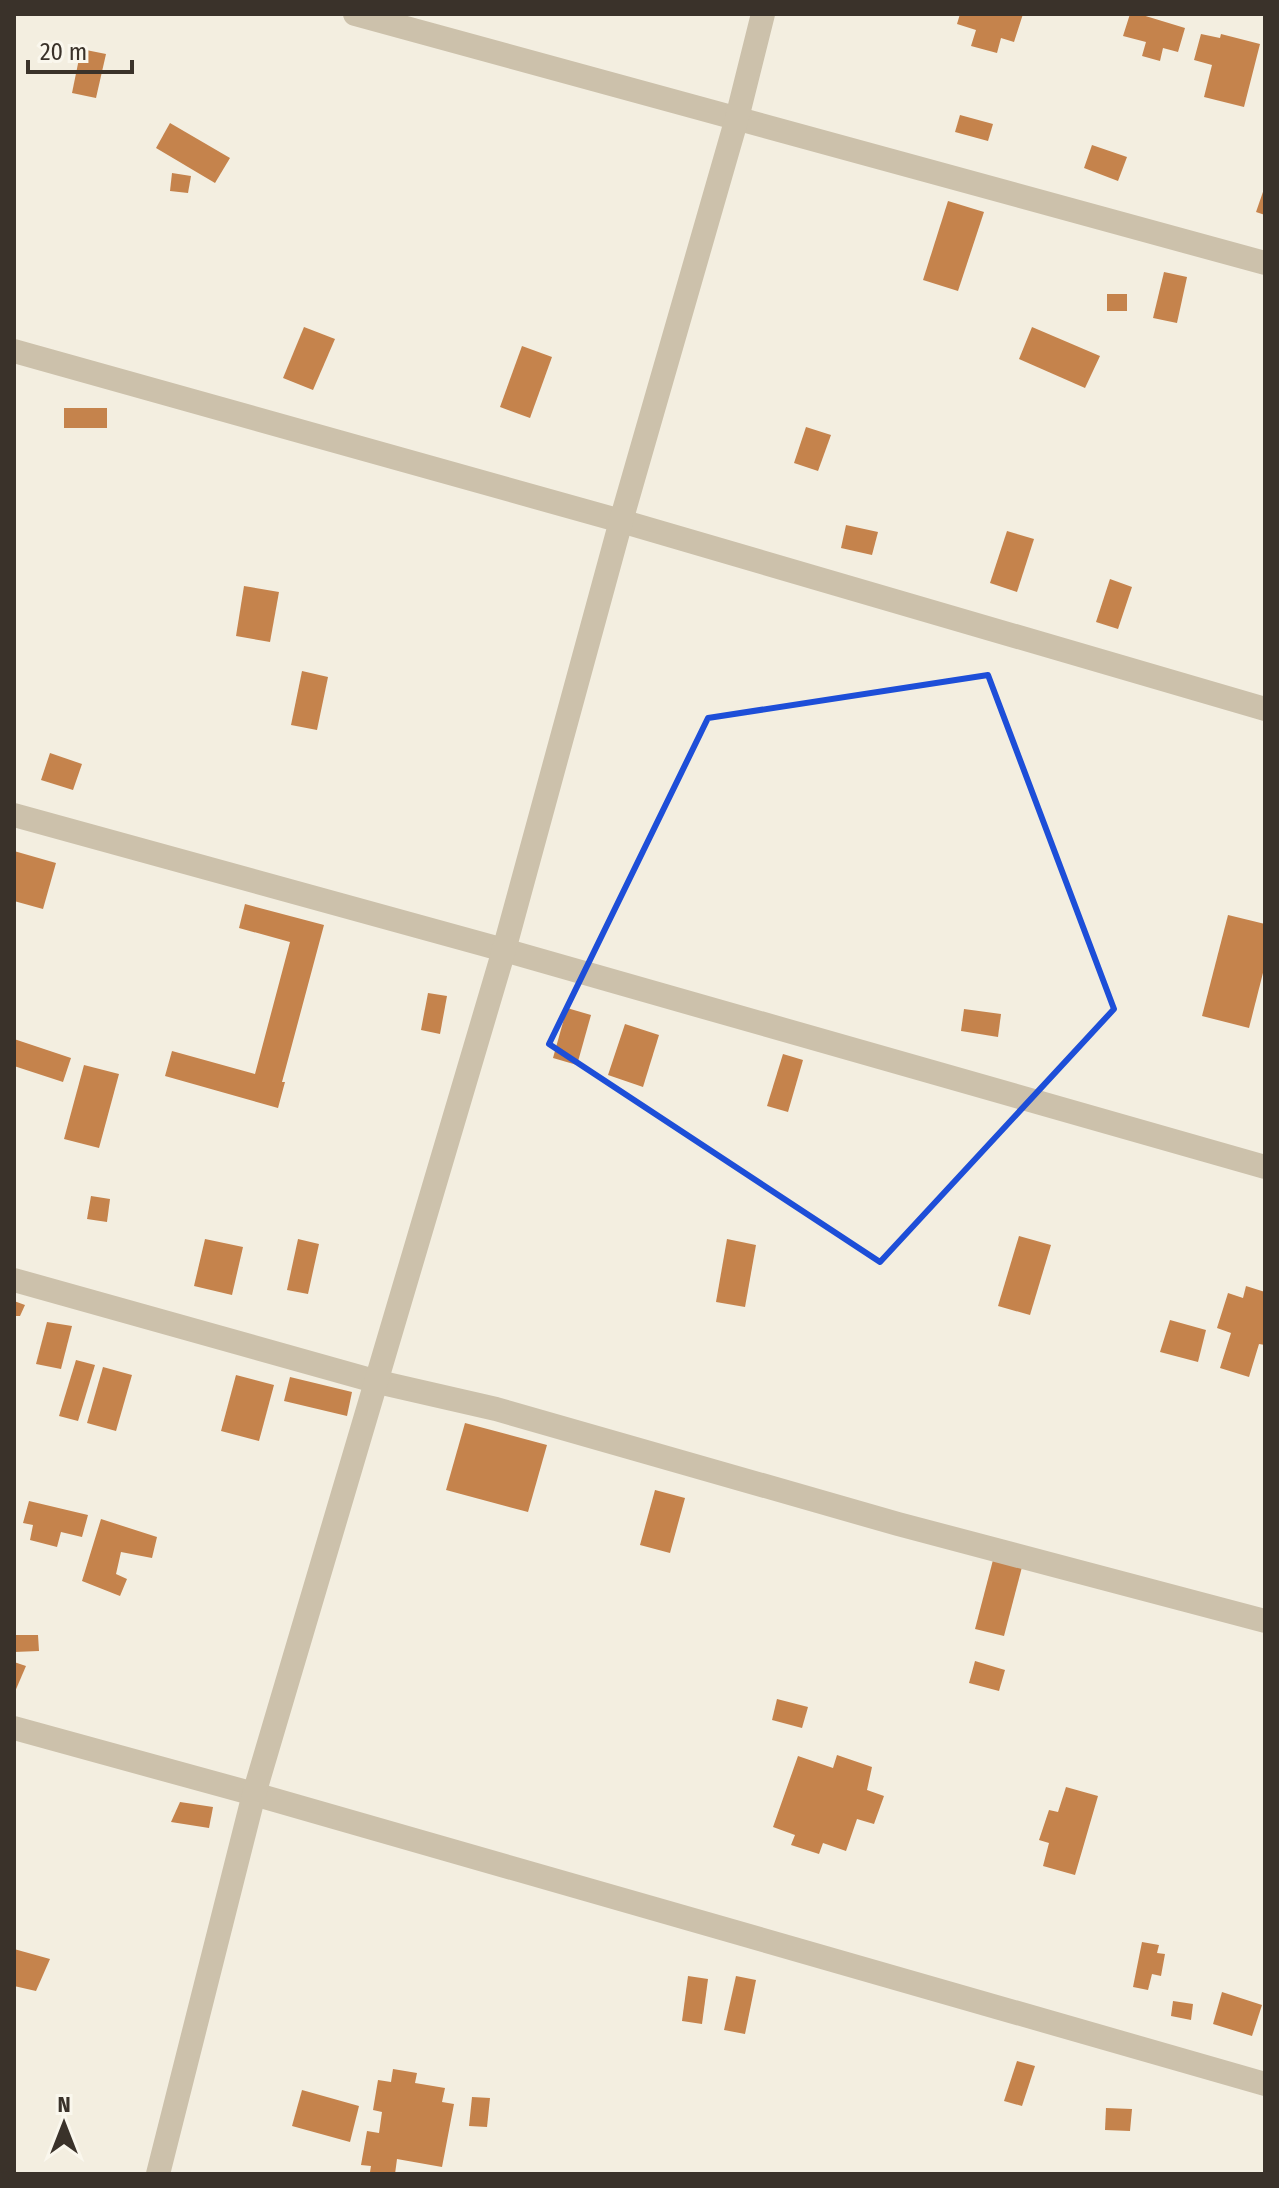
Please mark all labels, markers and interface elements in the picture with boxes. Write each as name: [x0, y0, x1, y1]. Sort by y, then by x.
scale bar: [28, 24, 132, 74]
text: 20 m: [40, 38, 87, 66]
north arrow: [24, 2084, 104, 2164]
text: N: [57, 2091, 71, 2118]

